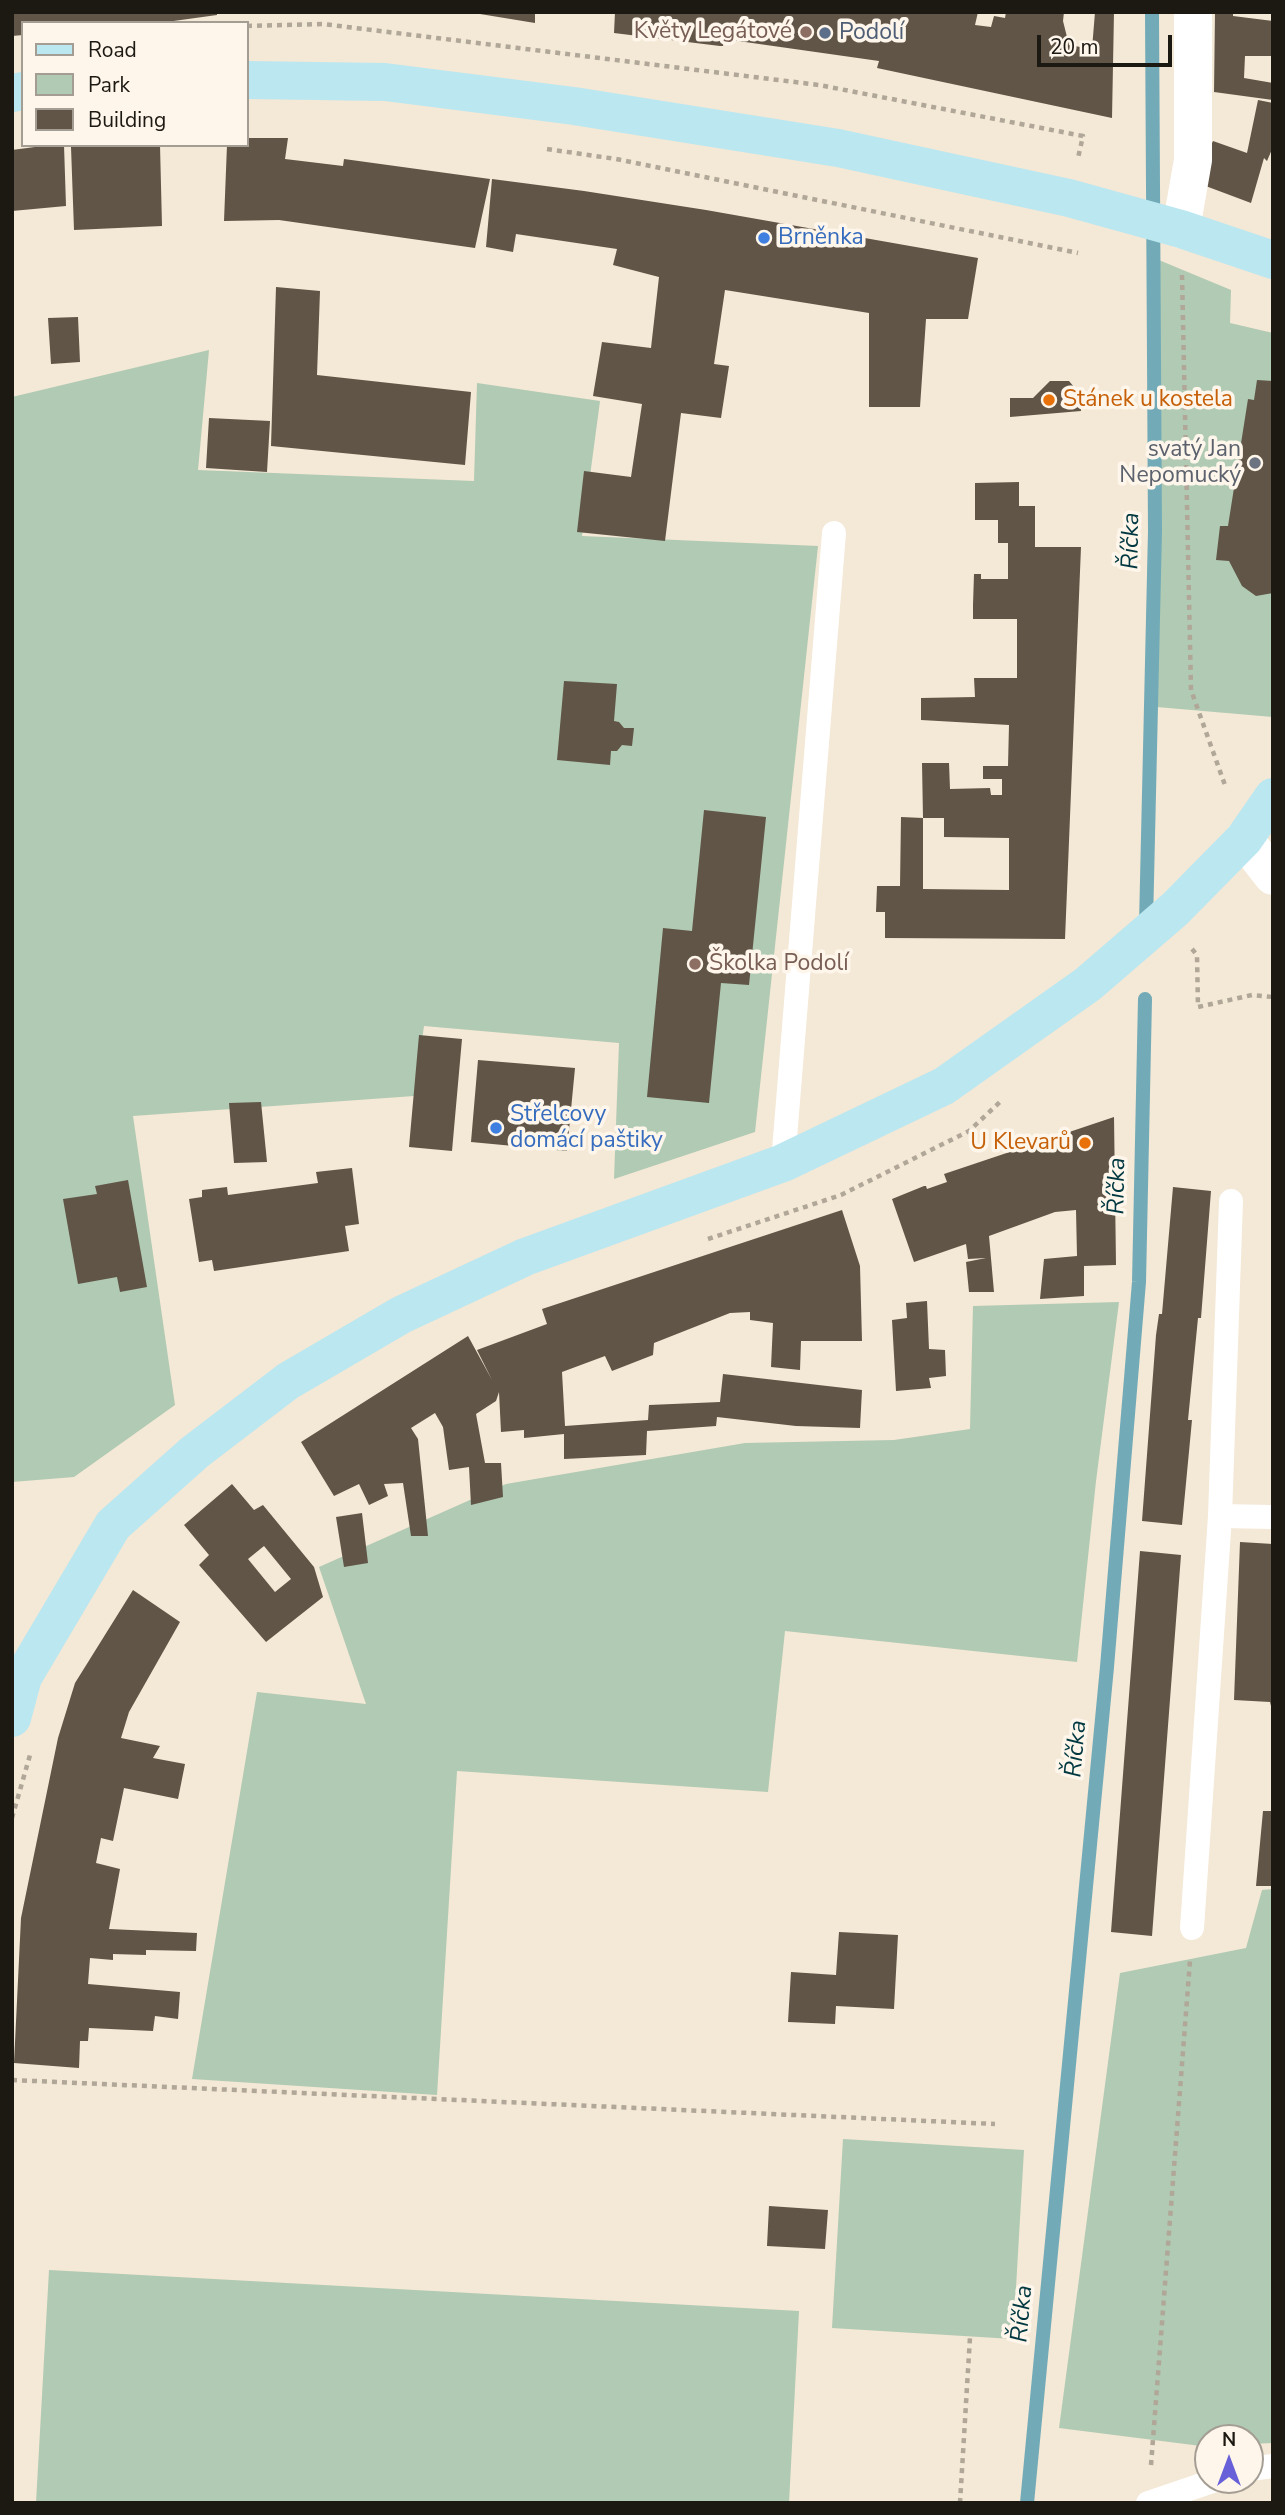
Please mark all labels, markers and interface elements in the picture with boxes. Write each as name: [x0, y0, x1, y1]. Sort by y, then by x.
place label: Květy Legátové: [634, 18, 792, 46]
place label: Podolí: [839, 19, 904, 47]
legend: [21, 21, 248, 147]
scale bar: [1040, 21, 1175, 65]
marker: Květy Legátové: [798, 24, 814, 40]
marker: Podolí: [817, 25, 833, 41]
text: 20 m: [1050, 33, 1099, 61]
text: Road: [88, 36, 137, 64]
text: Park: [88, 71, 130, 99]
text: Building: [88, 106, 166, 134]
place label: Brněnka: [778, 224, 864, 252]
marker: Brněnka: [756, 230, 772, 246]
place label: Stánek u kostela: [1063, 386, 1233, 414]
marker: Stánek u kostela: [1041, 392, 1057, 408]
place label: svatý Jan Nepomucký: [1119, 436, 1241, 490]
marker: svatý Jan Nepomucký: [1247, 455, 1263, 471]
water label: Říčka: [1117, 512, 1147, 570]
place label: Školka Podolí: [709, 950, 849, 978]
marker: Školka Podolí: [687, 956, 703, 972]
place label: Střelcovy domácí paštiky: [510, 1101, 663, 1155]
marker: Střelcovy domácí paštiky: [488, 1120, 504, 1136]
place label: U Klevarů: [970, 1129, 1071, 1157]
marker: U Klevarů: [1077, 1135, 1093, 1151]
water label: Říčka: [1103, 1157, 1133, 1215]
water label: Říčka: [1060, 1719, 1094, 1779]
water label: Říčka: [1006, 2284, 1040, 2344]
north arrow: [1194, 2424, 1264, 2494]
text: N: [1222, 2427, 1236, 2453]

